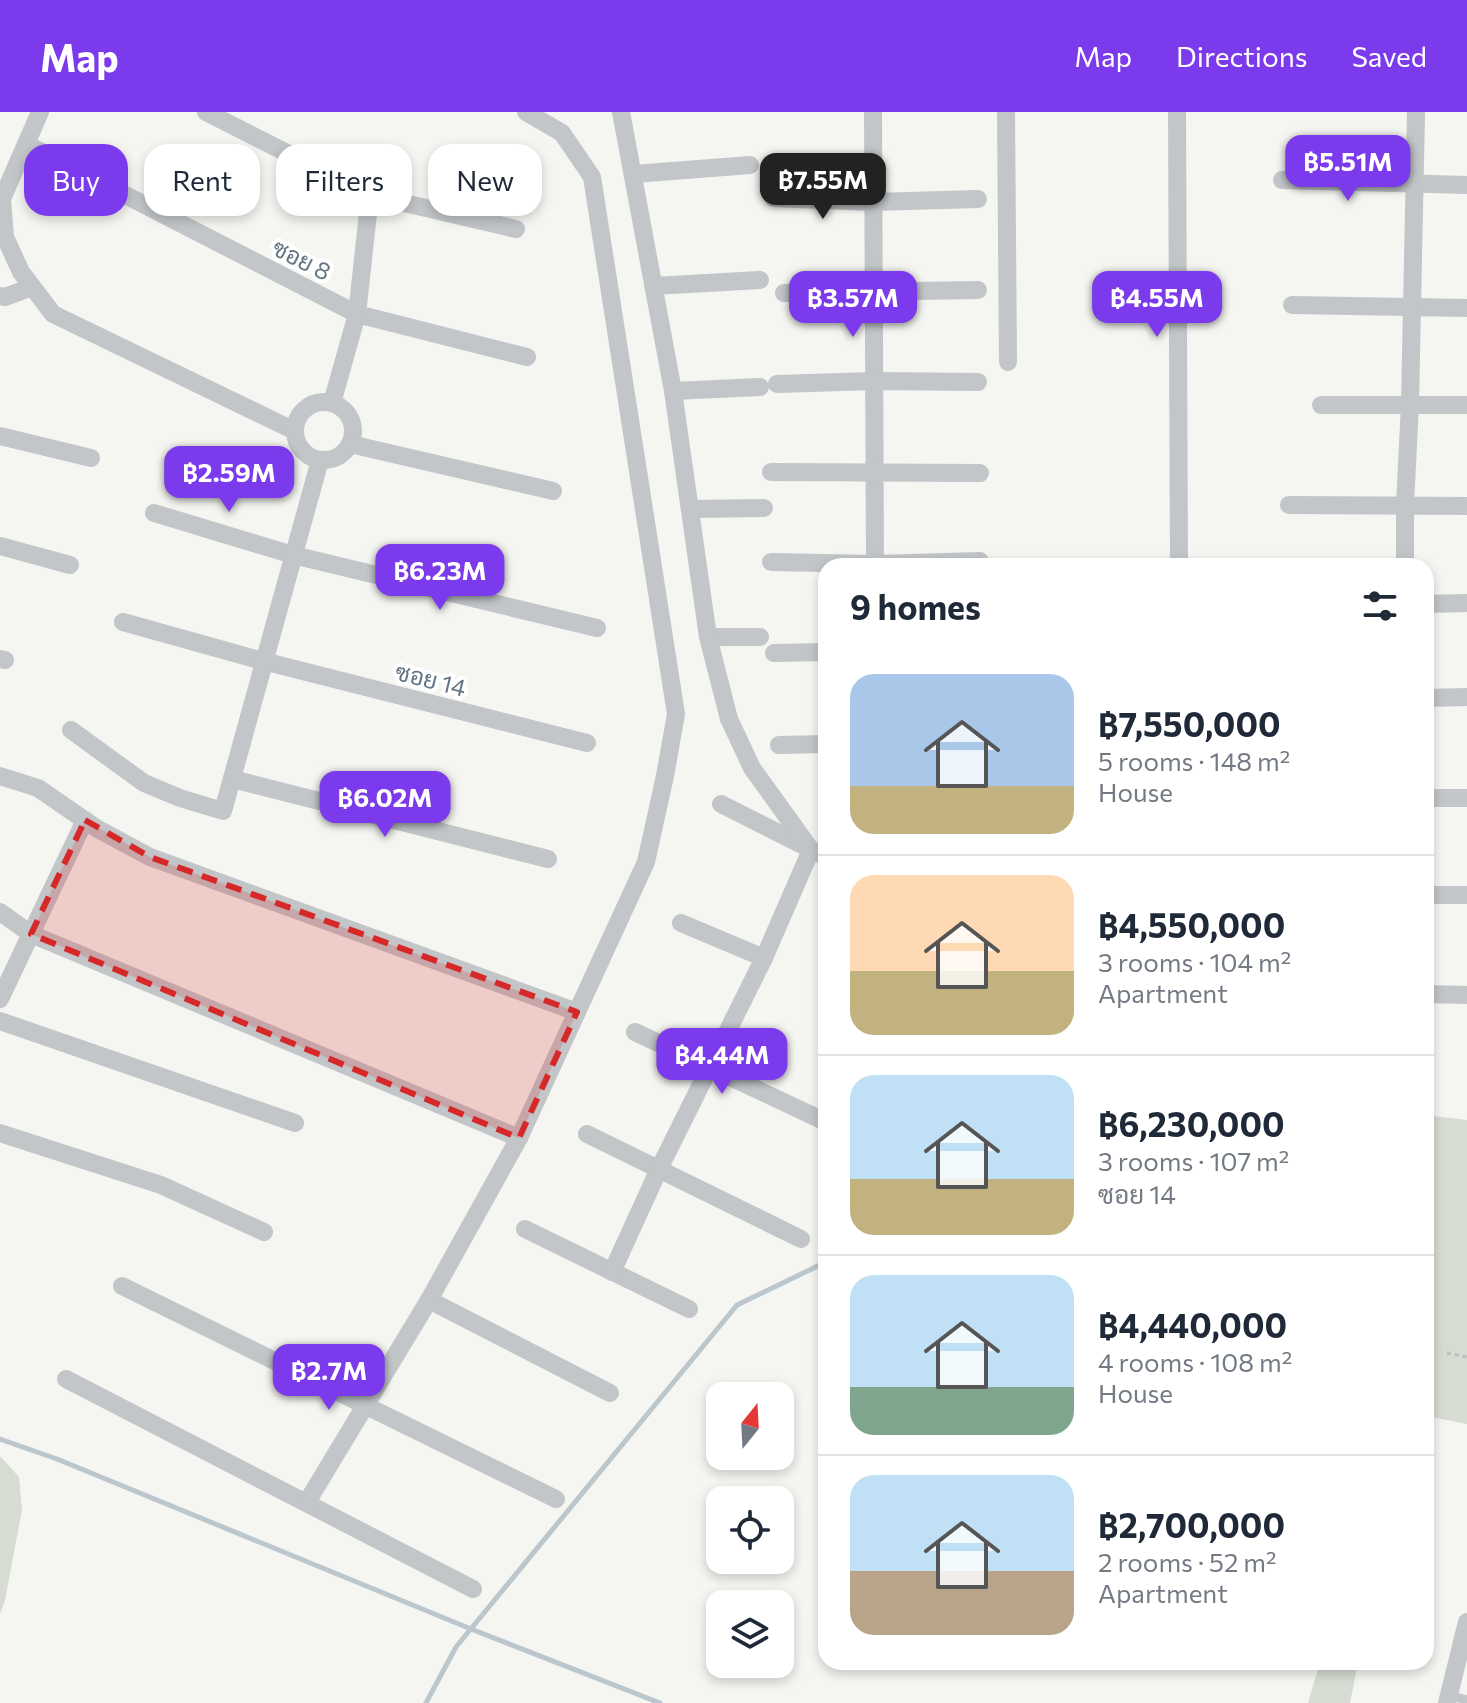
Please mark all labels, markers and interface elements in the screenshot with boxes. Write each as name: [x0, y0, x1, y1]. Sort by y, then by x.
text: Map: [40, 33, 119, 80]
text: Map: [1074, 39, 1132, 73]
text: Directions: [1176, 39, 1307, 73]
text: Saved: [1351, 39, 1427, 73]
pin: ฿5.51M: [1283, 135, 1413, 203]
chip: Buy: [24, 144, 128, 216]
chip: Rent: [144, 144, 260, 216]
chip: Filters: [276, 144, 412, 216]
chip: New: [428, 144, 542, 216]
text: ฿5.51M: [1303, 145, 1393, 176]
pin: ฿7.55M: [758, 153, 888, 221]
text: ฿7.55M: [778, 163, 868, 194]
street label: ซอย 8: [268, 232, 336, 286]
pin: ฿3.57M: [788, 271, 918, 339]
pin: ฿4.55M: [1092, 271, 1222, 339]
text: ฿3.57M: [807, 281, 899, 312]
text: ฿4.55M: [1110, 281, 1204, 312]
pin: ฿2.59M: [164, 446, 294, 514]
text: ฿2.59M: [182, 456, 276, 487]
pin: ฿6.23M: [375, 544, 505, 612]
text: ฿6.23M: [393, 554, 487, 585]
icon: filters: [1358, 584, 1402, 628]
text: 9 homes: [850, 585, 981, 627]
street label: ซอย 14: [393, 656, 469, 702]
text: ฿7,550,000: [1098, 702, 1281, 744]
icon: home: [914, 706, 1010, 802]
text: 5 rooms · 148 m²: [1098, 745, 1290, 776]
pin: ฿6.02M: [320, 771, 450, 839]
text: House: [1098, 776, 1173, 807]
text: ฿6.02M: [338, 781, 432, 812]
text: ฿4,550,000: [1098, 903, 1285, 945]
icon: home: [914, 907, 1010, 1003]
text: 3 rooms · 104 m²: [1098, 946, 1291, 977]
text: Apartment: [1098, 977, 1228, 1008]
pin: ฿4.44M: [657, 1028, 787, 1096]
text: ฿4.44M: [674, 1038, 770, 1069]
text: ฿6,230,000: [1098, 1102, 1285, 1144]
icon: home: [914, 1107, 1010, 1203]
text: 3 rooms · 107 m²: [1098, 1145, 1289, 1176]
text: ซอย 14: [1098, 1178, 1176, 1209]
text: ฿4,440,000: [1098, 1303, 1287, 1345]
icon: home: [914, 1307, 1010, 1403]
pin: ฿2.7M: [273, 1344, 385, 1412]
text: 4 rooms · 108 m²: [1098, 1346, 1292, 1377]
text: ฿2.7M: [291, 1354, 367, 1385]
text: House: [1098, 1377, 1173, 1408]
north arrow: [706, 1382, 794, 1470]
map controls: [706, 1382, 794, 1678]
button: locate: [706, 1486, 794, 1574]
text: ฿2,700,000: [1098, 1503, 1285, 1545]
icon: home: [914, 1507, 1010, 1603]
text: 2 rooms · 52 m²: [1098, 1546, 1276, 1577]
text: Apartment: [1098, 1577, 1228, 1608]
button: layers: [706, 1590, 794, 1678]

